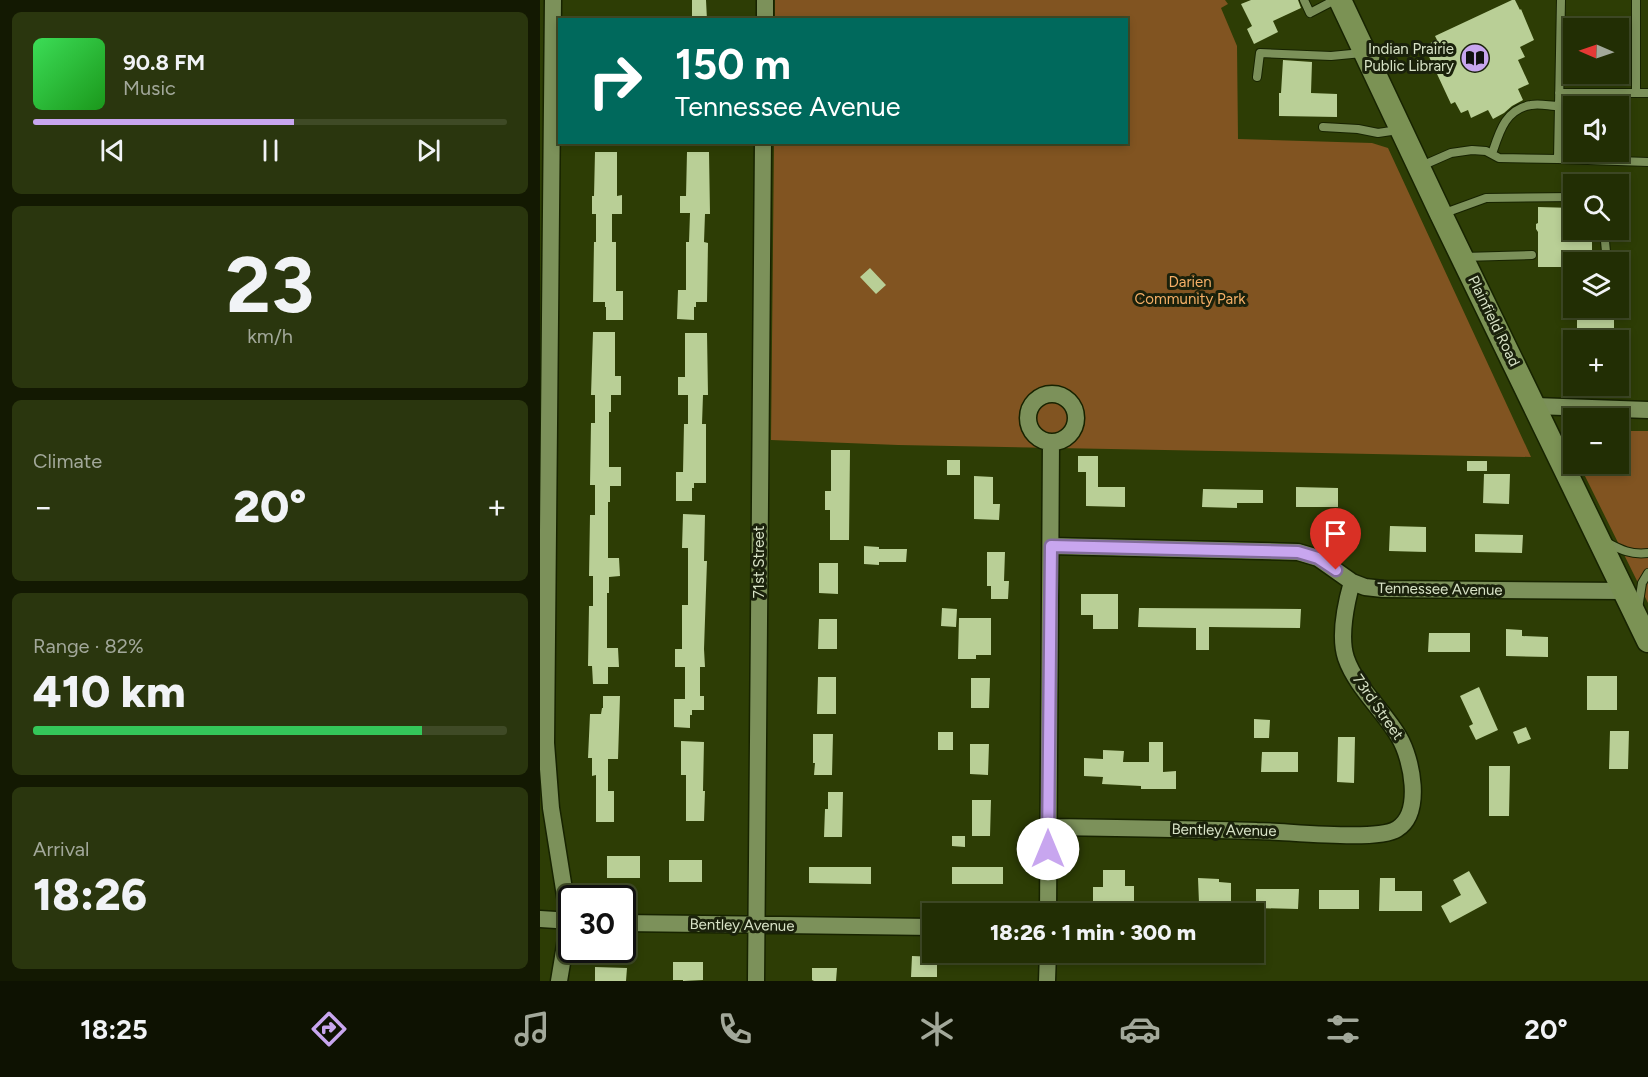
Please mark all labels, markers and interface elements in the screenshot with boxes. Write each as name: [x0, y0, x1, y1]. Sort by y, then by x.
north arrow: [1563, 18, 1629, 84]
map controls: [1563, 18, 1629, 474]
text: 150 m: [675, 39, 791, 90]
place label: Indian Prairie Public Library: [1364, 40, 1454, 75]
icon: right: [576, 42, 654, 120]
library icon: Indian Prairie Public Library: [1459, 42, 1491, 74]
text: 90.8 FM: [123, 49, 205, 76]
text: Music: [123, 76, 176, 100]
text: Tennessee Avenue: [675, 90, 900, 123]
button: sound: [1563, 96, 1629, 162]
icon: previous: [96, 134, 129, 167]
icon: pause: [254, 134, 287, 167]
icon: next: [412, 134, 445, 167]
button: search: [1563, 174, 1629, 240]
text: 23: [226, 238, 314, 332]
button: layers: [1563, 252, 1629, 318]
park label: Darien Community Park: [1134, 273, 1246, 308]
street label: Plainfield Road: [1464, 273, 1524, 369]
text: km/h: [247, 324, 293, 348]
button: +: [1563, 330, 1629, 396]
button: −: [1563, 408, 1629, 474]
text: Climate: [33, 449, 102, 473]
text: 20°: [233, 479, 307, 533]
text: −: [33, 487, 54, 526]
text: +: [486, 487, 507, 526]
pin: [1310, 508, 1361, 570]
icon: arrive: [1319, 517, 1352, 550]
street label: 71st Street: [750, 525, 768, 598]
street label: Tennessee Avenue: [1377, 579, 1503, 599]
text: Range · 82%: [33, 634, 144, 658]
text: 410 km: [33, 664, 186, 718]
street label: 73rd Street: [1349, 671, 1407, 743]
position arrow: [1016, 817, 1080, 881]
street label: Bentley Avenue: [1171, 820, 1277, 840]
text: Arrival: [33, 837, 89, 861]
text: 18:26: [33, 867, 147, 921]
speed limit sign: 30: [558, 885, 636, 963]
street label: Bentley Avenue: [689, 915, 795, 935]
text: 18:26 · 1 min · 300 m: [990, 919, 1196, 946]
icon: directions: [308, 1008, 350, 1050]
icon: music: [511, 1008, 553, 1050]
icon: phone: [714, 1008, 756, 1050]
icon: climate: [916, 1008, 958, 1050]
icon: car: [1119, 1008, 1161, 1050]
icon: filters: [1322, 1008, 1364, 1050]
text: 18:25: [80, 1013, 148, 1046]
text: 20°: [1524, 1013, 1568, 1046]

